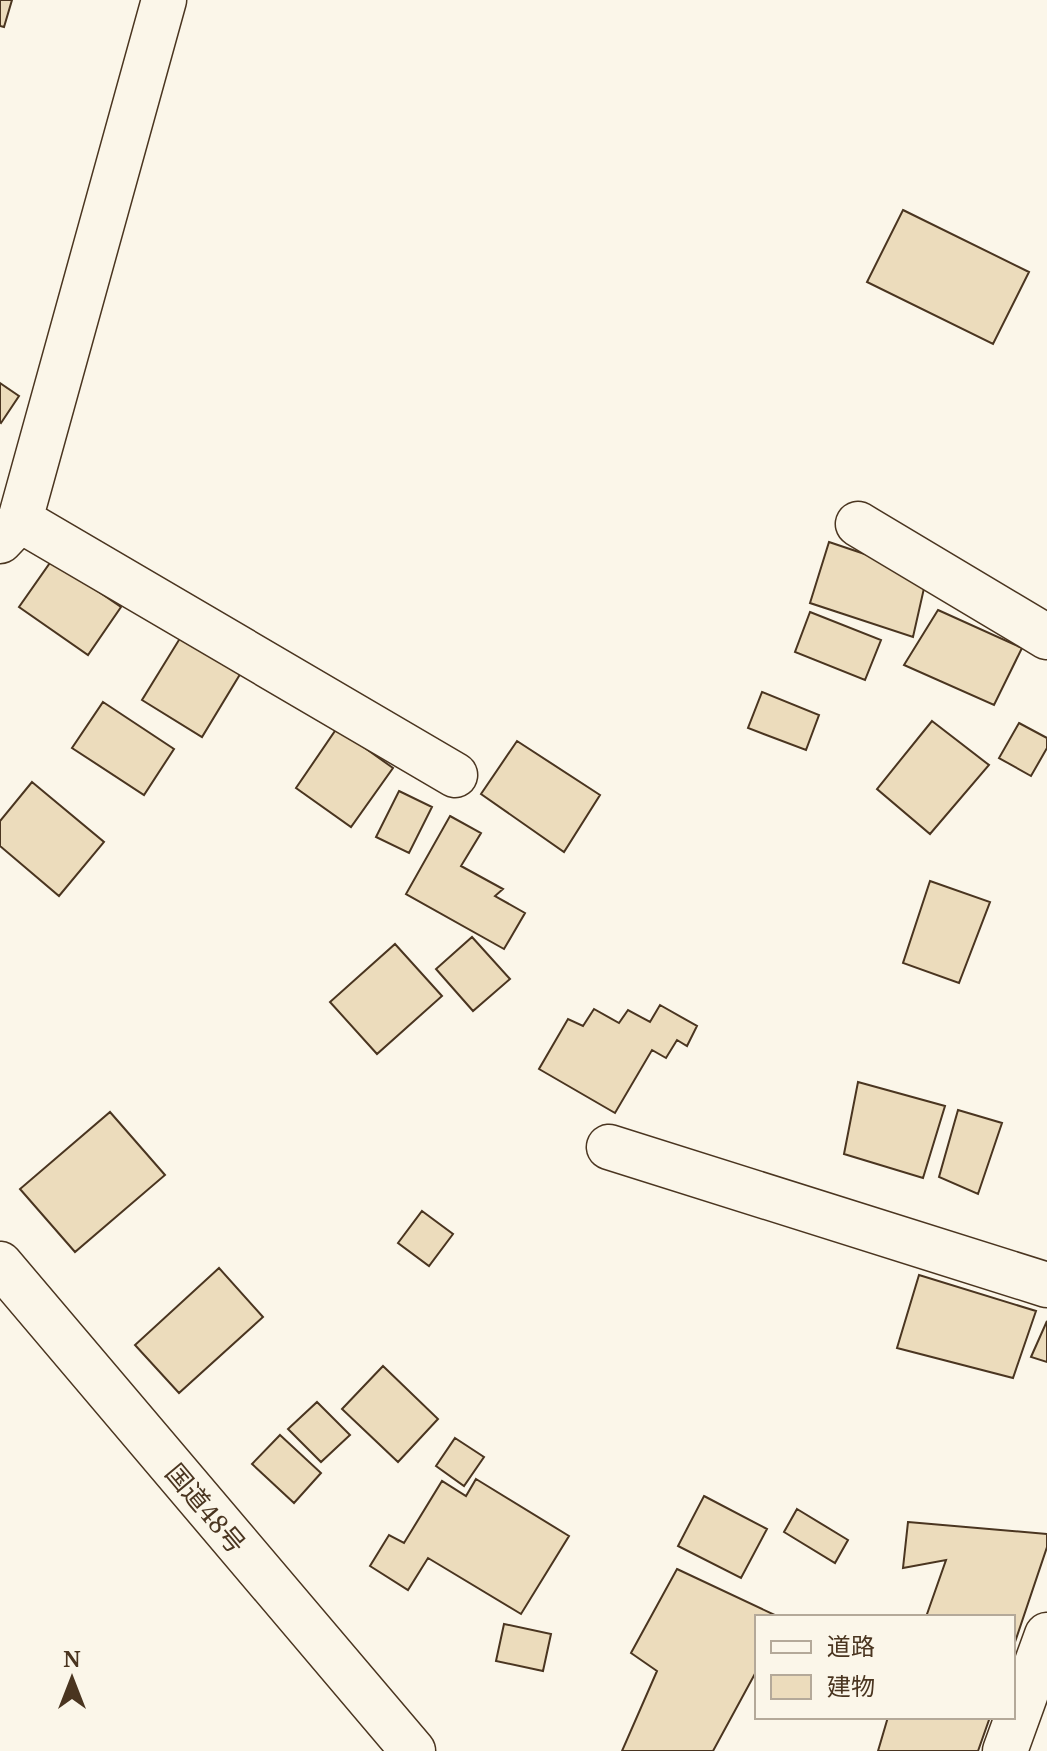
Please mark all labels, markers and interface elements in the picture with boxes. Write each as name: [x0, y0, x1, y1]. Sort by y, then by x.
street label: 国道48号: [158, 1455, 254, 1561]
legend: [755, 1615, 1015, 1719]
text: 道路: [827, 1629, 875, 1662]
north arrow: [32, 1639, 112, 1719]
text: N: [63, 1643, 81, 1673]
text: 建物: [827, 1669, 875, 1702]

